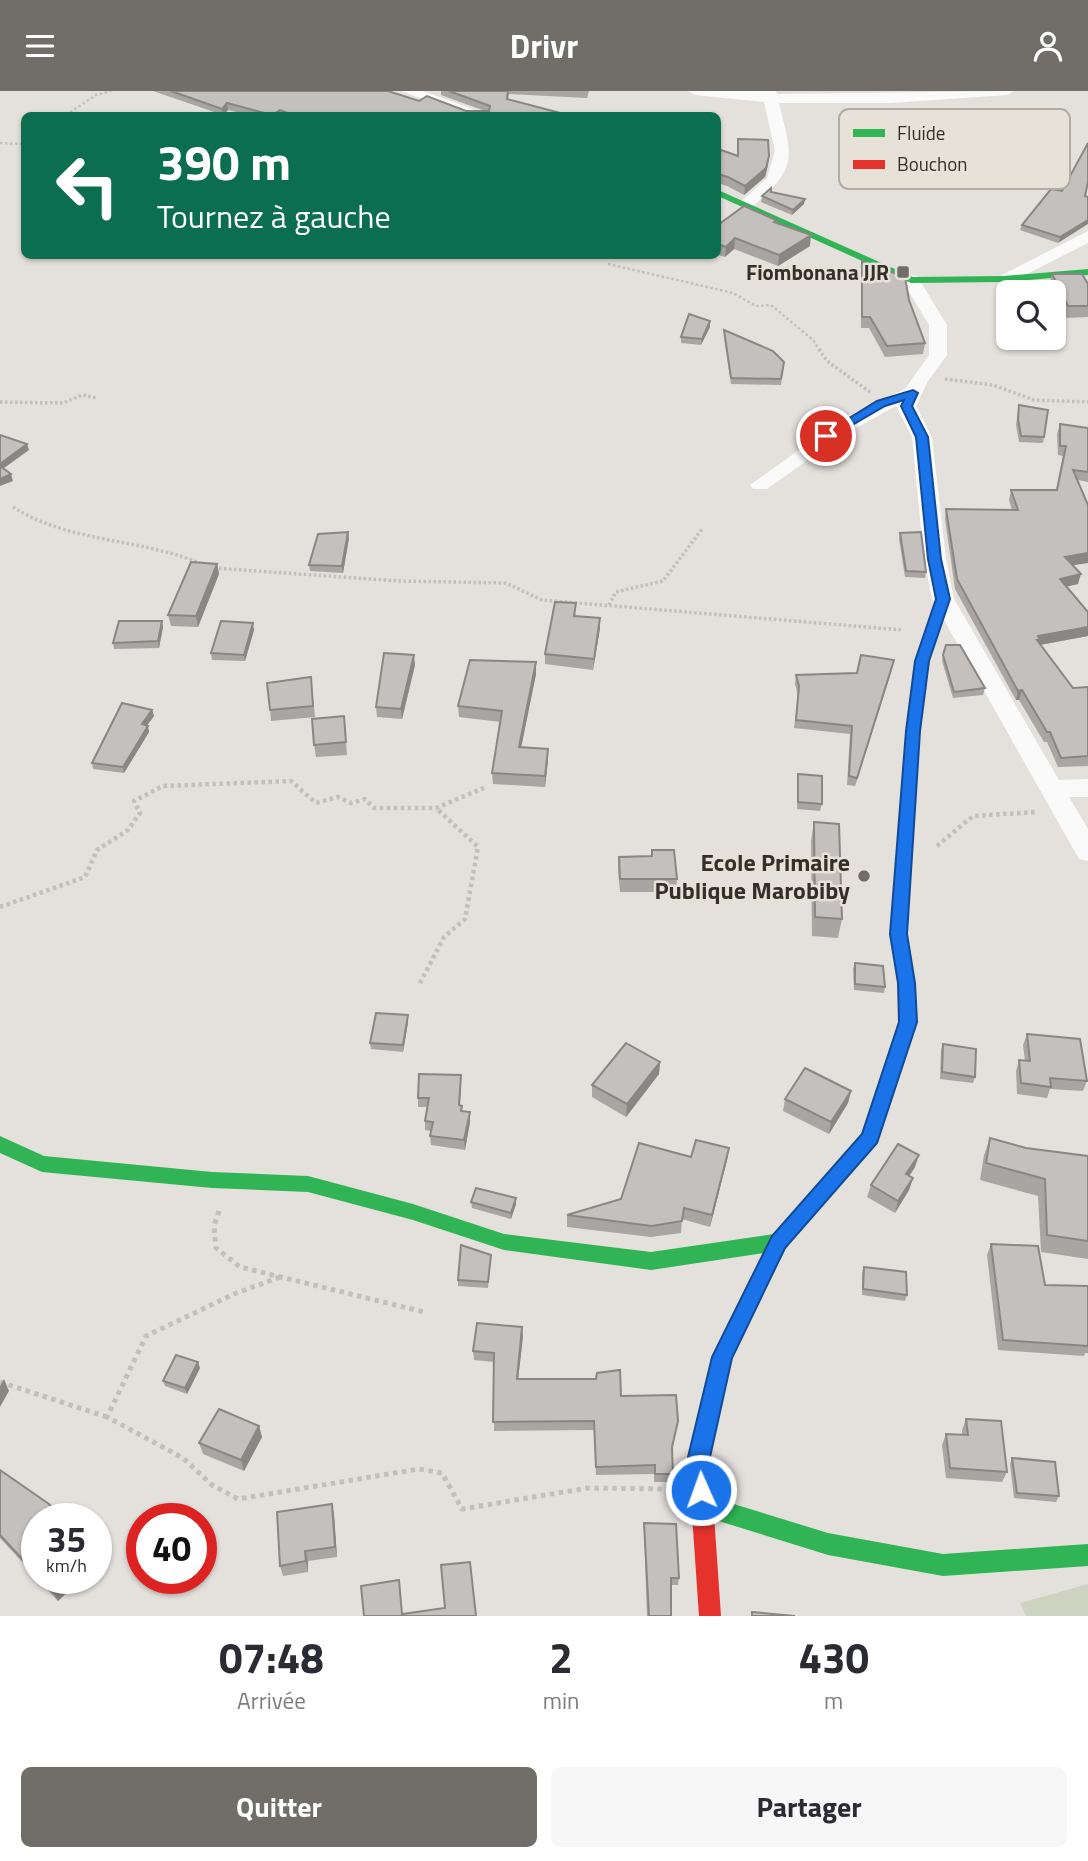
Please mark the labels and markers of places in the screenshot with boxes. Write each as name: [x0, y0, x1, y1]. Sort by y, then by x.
place label: Fiombonana JJR: [746, 256, 889, 288]
marker: Fiombonana JJR: [895, 264, 911, 280]
pin: [796, 406, 856, 466]
place label: Ecole Primaire Publique Marobiby: [654, 844, 850, 908]
marker: Ecole Primaire Publique Marobiby: [856, 868, 872, 884]

